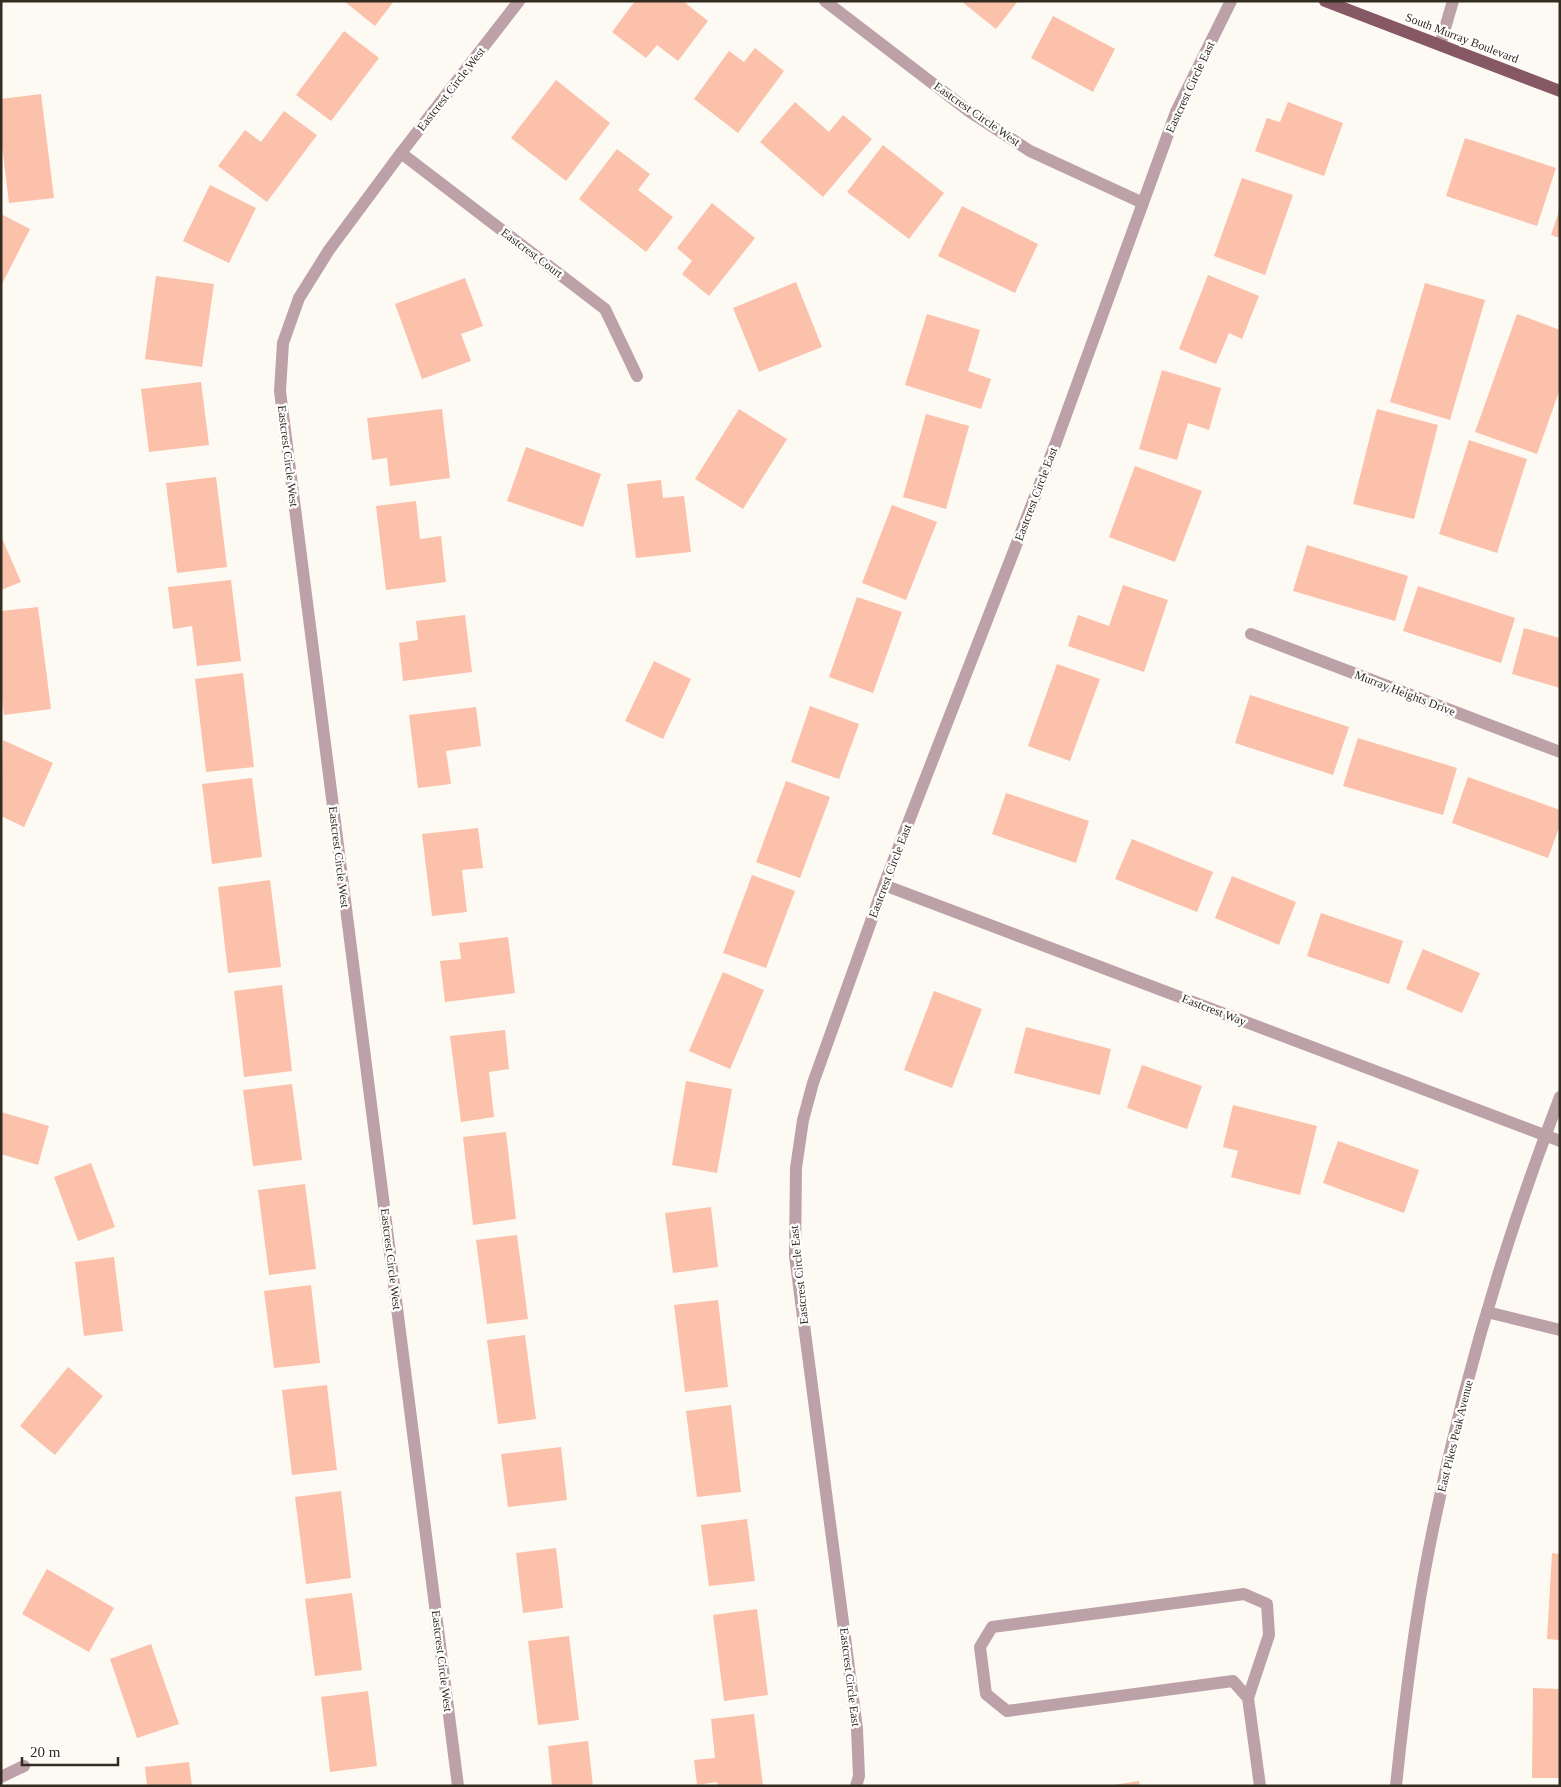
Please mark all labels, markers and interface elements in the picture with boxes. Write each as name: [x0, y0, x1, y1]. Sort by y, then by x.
street label: South Murray Boulevard: [1403, 10, 1521, 66]
street label: Eastcrest Circle East: [1163, 38, 1218, 135]
street label: Eastcrest Circle West: [414, 44, 488, 134]
street label: Eastcrest Circle West: [931, 79, 1023, 149]
street label: Eastcrest Court: [498, 225, 566, 281]
street label: Eastcrest Circle West: [275, 404, 301, 508]
street label: Eastcrest Circle East: [1012, 445, 1061, 543]
street label: Murray Heights Drive: [1353, 667, 1457, 719]
street label: Eastcrest Circle West: [326, 805, 352, 909]
street label: Eastcrest Circle East: [866, 822, 915, 920]
street label: Eastcrest Way: [1180, 991, 1248, 1029]
street label: Eastcrest Circle West: [378, 1207, 404, 1311]
street label: Eastcrest Circle East: [787, 1224, 811, 1325]
street label: East Pikes Peak Avenue: [1434, 1379, 1476, 1493]
street label: Eastcrest Circle West: [429, 1609, 455, 1713]
street label: Eastcrest Circle East: [837, 1627, 863, 1728]
scale bar: [22, 1734, 119, 1766]
text: 20 m: [30, 1744, 61, 1760]

